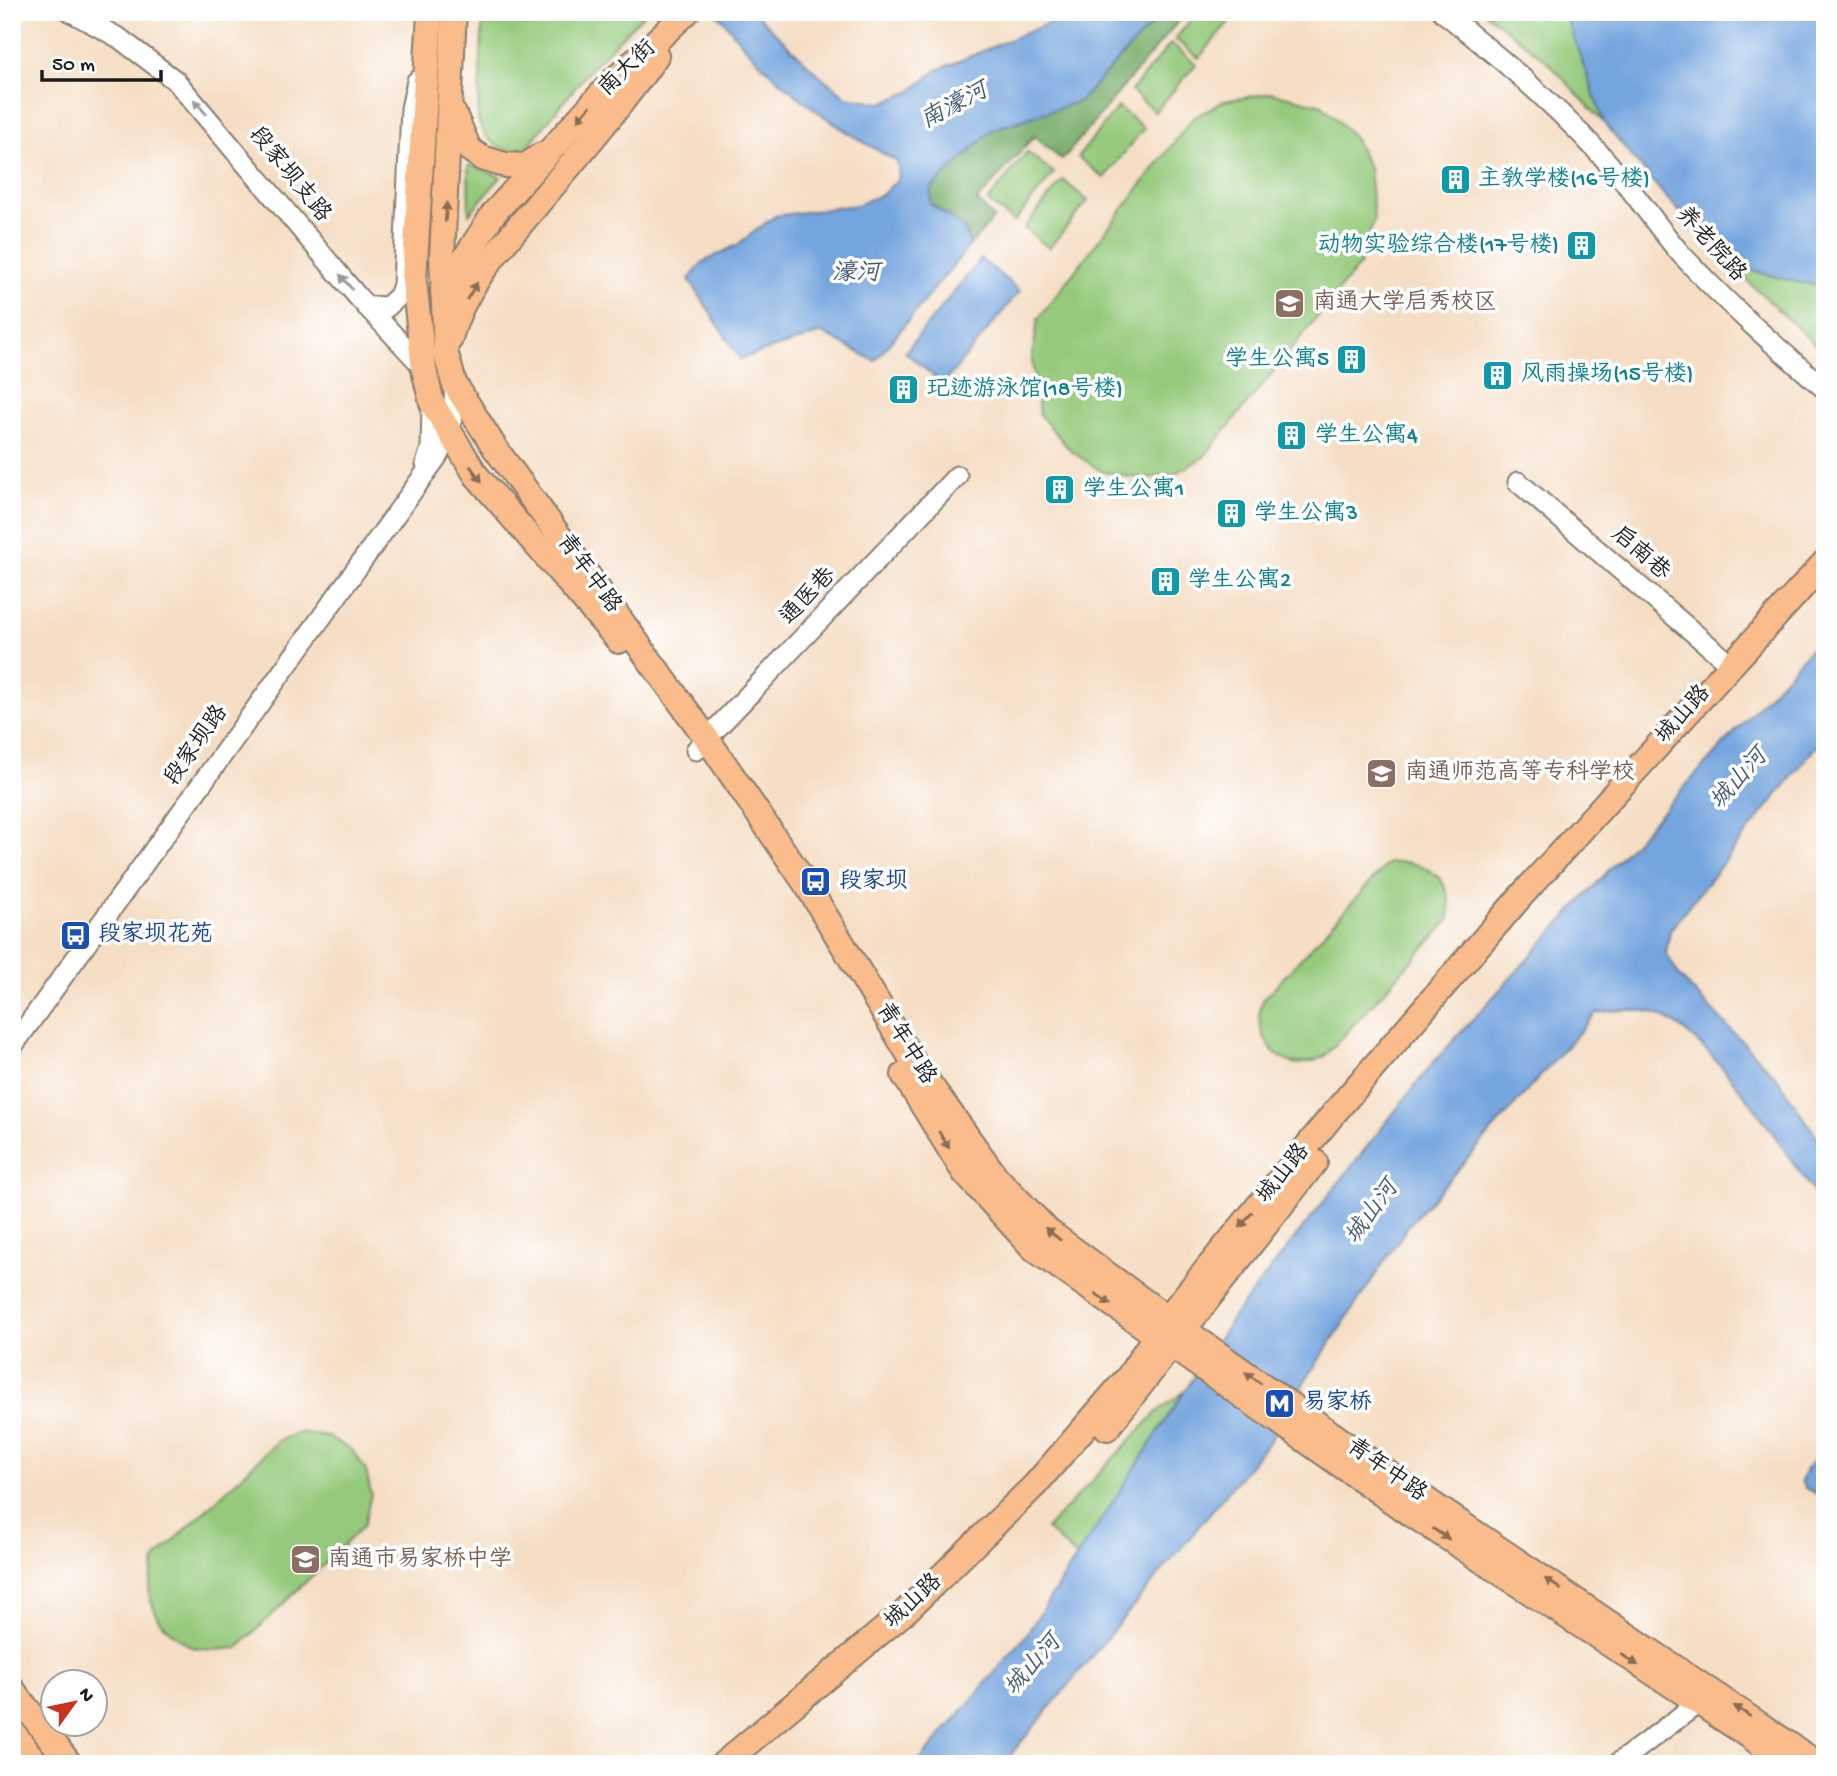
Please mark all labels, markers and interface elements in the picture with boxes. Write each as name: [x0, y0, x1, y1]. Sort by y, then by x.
street label: 南大街: [593, 35, 662, 103]
scale bar: [42, 38, 161, 82]
text: 50 m: [52, 54, 95, 79]
water label: 南濠河: [916, 75, 997, 137]
one-way arrow: [192, 98, 208, 116]
one-way arrow: [576, 104, 592, 122]
street label: 段家坝支路: [242, 121, 336, 228]
building icon: 主教学楼(16号楼): [1438, 163, 1472, 197]
place label: 主教学楼(16号楼): [1478, 166, 1650, 194]
one-way arrow: [440, 201, 451, 223]
street label: 养老院路: [1669, 201, 1752, 288]
building icon: 动物实验综合楼(17号楼): [1565, 229, 1599, 263]
place label: 动物实验综合楼(17号楼): [1318, 232, 1559, 260]
water label: 濠河: [832, 259, 884, 289]
one-way arrow: [339, 274, 354, 291]
one-way arrow: [465, 281, 478, 301]
school or university icon: 南通大学启秀校区: [1273, 286, 1307, 320]
place label: 南通大学启秀校区: [1313, 289, 1497, 317]
building icon: 学生公寓5: [1335, 343, 1369, 377]
place label: 学生公寓5: [1225, 346, 1329, 374]
building icon: 风雨操场(15号楼): [1481, 358, 1515, 392]
place label: 风雨操场(15号楼): [1521, 361, 1693, 389]
building icon: 玘迹游泳馆(18号楼): [887, 373, 921, 407]
place label: 玘迹游泳馆(18号楼): [927, 376, 1123, 404]
building icon: 学生公寓4: [1275, 419, 1309, 453]
place label: 学生公寓4: [1315, 422, 1418, 450]
one-way arrow: [469, 465, 483, 483]
building icon: 学生公寓1: [1043, 473, 1077, 507]
place label: 学生公寓1: [1083, 476, 1184, 504]
building icon: 学生公寓3: [1214, 497, 1248, 531]
place label: 学生公寓3: [1254, 500, 1358, 528]
street label: 启南巷: [1605, 520, 1676, 587]
street label: 青年中路: [550, 528, 628, 619]
street label: 通医巷: [775, 561, 843, 631]
building icon: 学生公寓2: [1148, 564, 1182, 598]
place label: 学生公寓2: [1188, 567, 1291, 595]
street label: 城山路: [1650, 680, 1717, 750]
street label: 段家坝路: [159, 700, 234, 791]
water label: 城山河: [1704, 740, 1778, 816]
school or university icon: 南通师范高等专科学校: [1365, 756, 1399, 790]
place label: 南通师范高等专科学校: [1405, 758, 1635, 787]
bus stop icon: 段家坝: [799, 865, 833, 899]
place label: 段家坝: [839, 868, 908, 896]
bus stop icon: 段家坝花苑: [58, 918, 92, 952]
place label: 段家坝花苑: [98, 921, 213, 949]
street label: 青年中路: [869, 997, 943, 1090]
one-way arrow: [938, 1130, 951, 1149]
street label: 城山路: [1251, 1138, 1316, 1209]
water label: 城山河: [1339, 1172, 1408, 1251]
one-way arrow: [1239, 1211, 1254, 1229]
one-way arrow: [1044, 1227, 1062, 1242]
one-way arrow: [1094, 1292, 1112, 1306]
one-way arrow: [1244, 1371, 1262, 1385]
metro station icon: 易家桥: [1263, 1386, 1297, 1420]
place label: 易家桥: [1303, 1389, 1372, 1417]
street label: 青年中路: [1341, 1432, 1433, 1508]
one-way arrow: [1432, 1527, 1450, 1541]
school or university icon: 南通市易家桥中学: [288, 1543, 322, 1577]
place label: 南通市易家桥中学: [328, 1546, 512, 1574]
street label: 城山路: [879, 1568, 948, 1635]
one-way arrow: [1543, 1578, 1563, 1591]
water label: 城山河: [999, 1626, 1071, 1703]
one-way arrow: [1620, 1654, 1640, 1667]
north arrow: [38, 1668, 108, 1738]
text: N: [72, 1684, 98, 1707]
one-way arrow: [1733, 1704, 1751, 1718]

